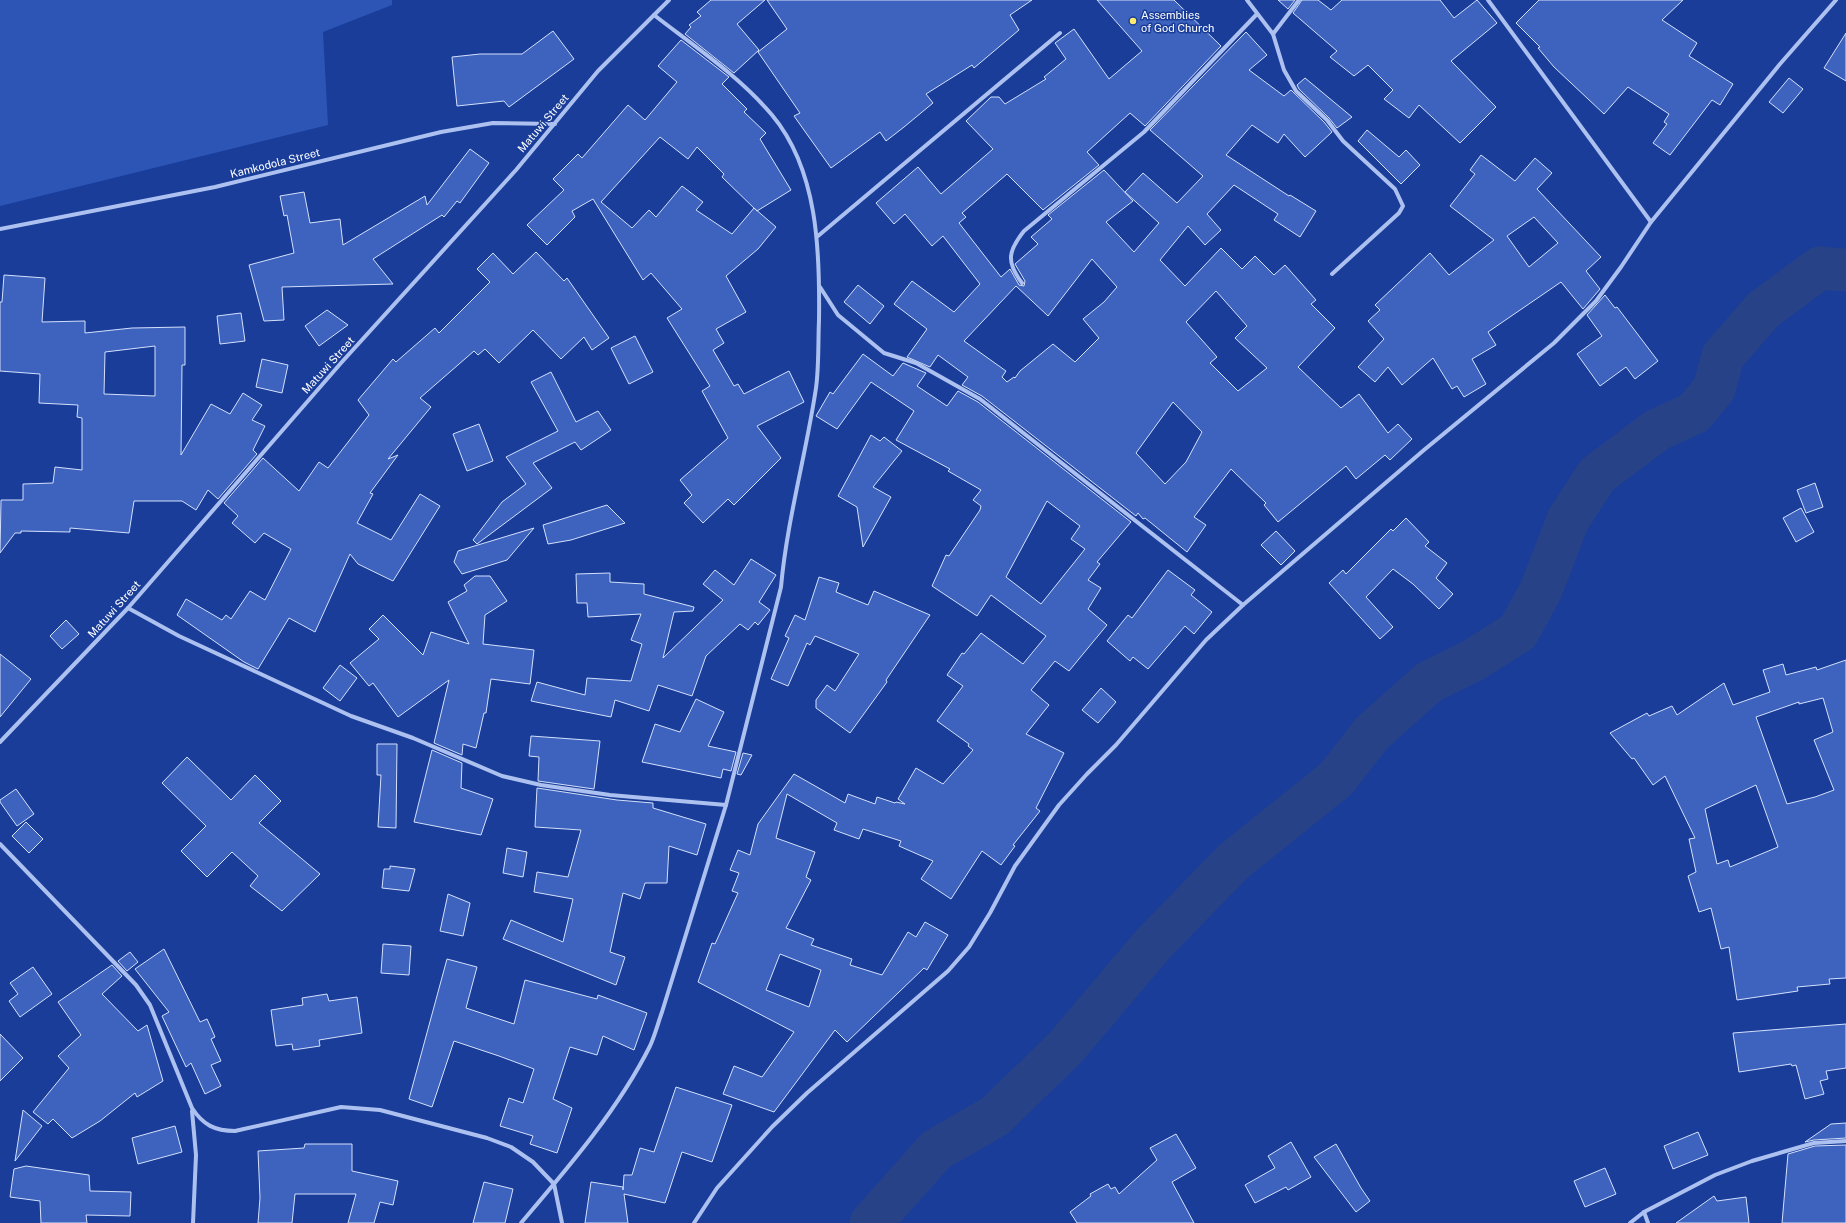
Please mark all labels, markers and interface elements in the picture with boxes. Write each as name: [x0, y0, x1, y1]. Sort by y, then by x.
place label: Assemblies of God Church: [1141, 9, 1214, 34]
marker: Assemblies of God Church: [1128, 16, 1138, 26]
street label: Matuwi Street: [515, 91, 571, 155]
street label: Kamkodola Street: [229, 146, 321, 180]
street label: Matuwi Street: [299, 334, 357, 396]
street label: Matuwi Street: [85, 578, 143, 640]

